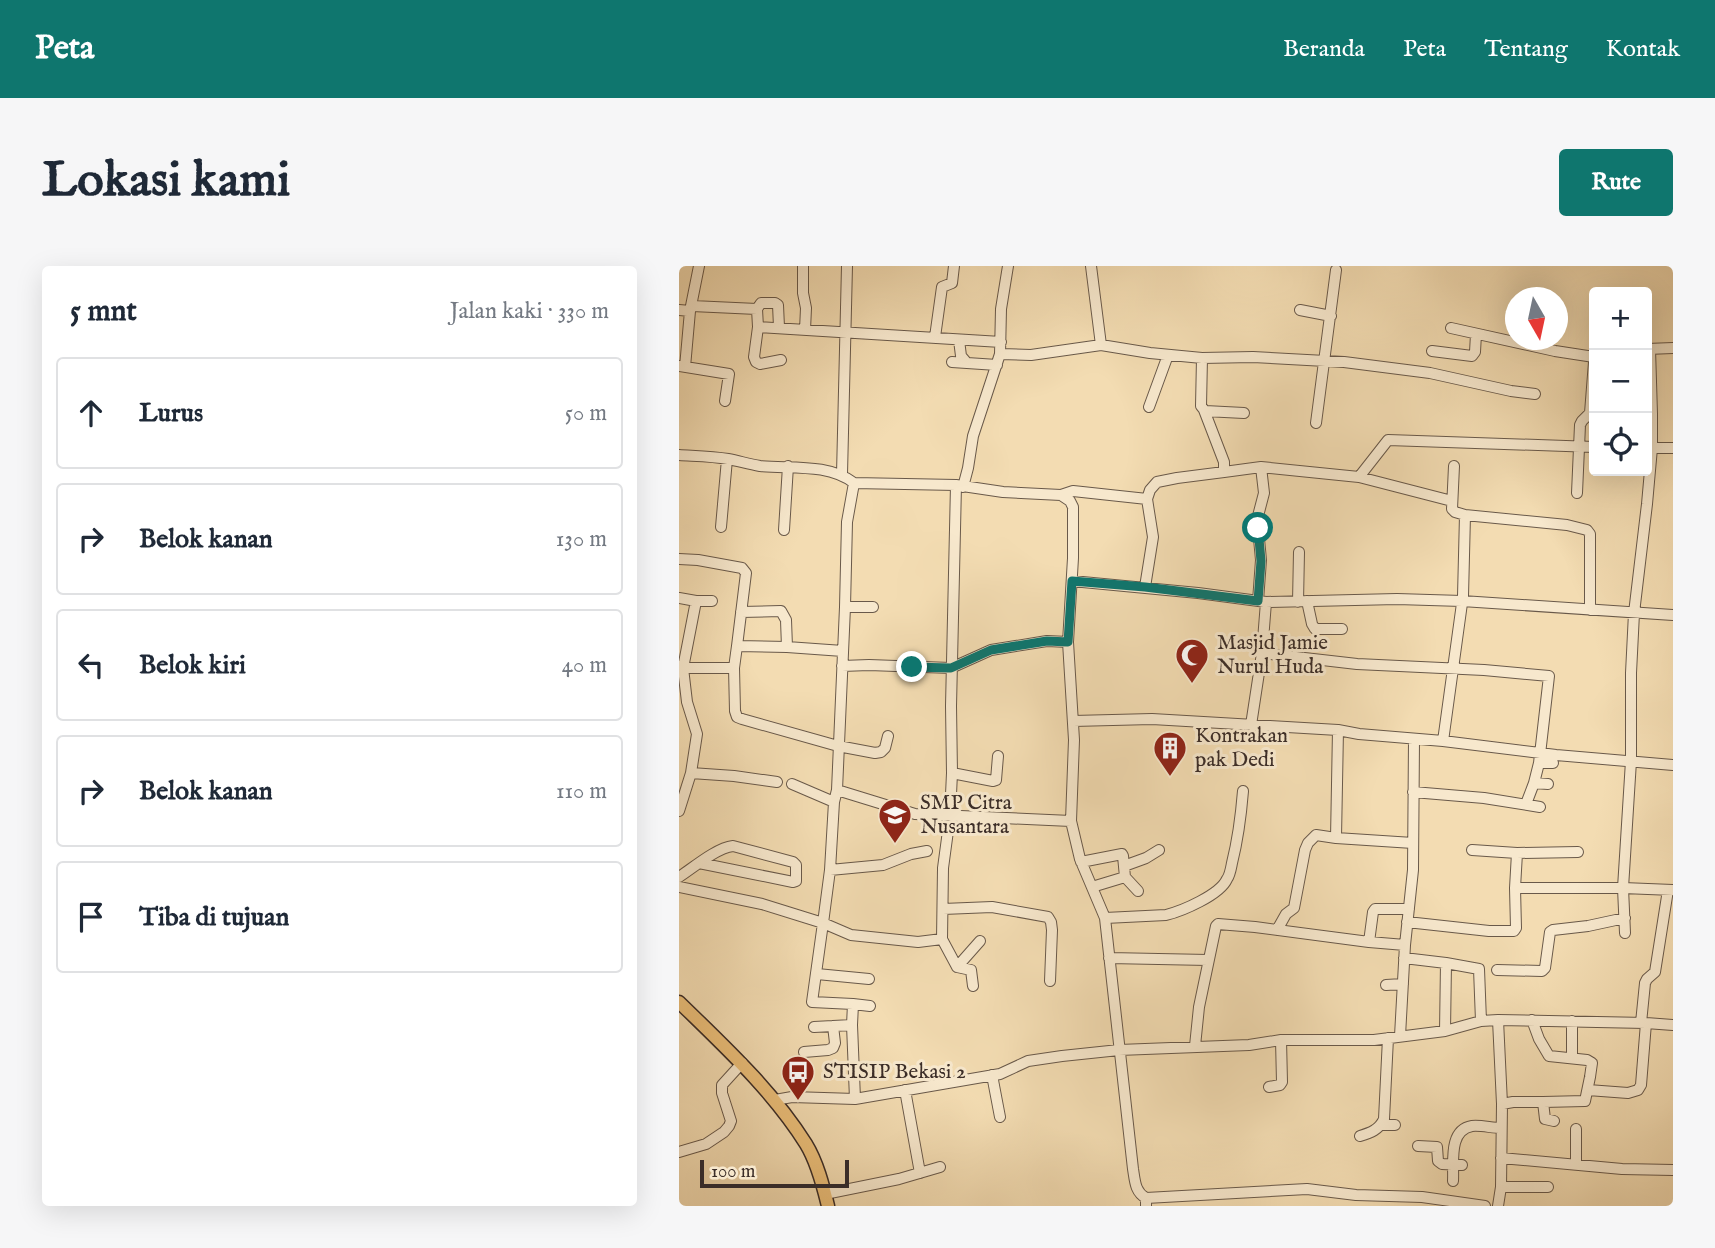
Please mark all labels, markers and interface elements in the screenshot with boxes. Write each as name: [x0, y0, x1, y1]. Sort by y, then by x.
text: Peta: [35, 28, 94, 70]
text: Beranda: [1283, 34, 1365, 65]
text: Peta: [1403, 34, 1446, 65]
text: Tentang: [1484, 34, 1568, 65]
text: Kontak: [1606, 34, 1680, 65]
button: Rute: [1559, 149, 1673, 216]
text: Lokasi kami: [42, 151, 290, 213]
north arrow: [1505, 287, 1568, 350]
map controls: [1589, 287, 1652, 476]
button: +: [1589, 287, 1652, 350]
text: 5 mnt: [70, 293, 137, 331]
text: Jalan kaki · 330 m: [450, 297, 609, 326]
button: −: [1589, 350, 1652, 413]
icon: ahead: [72, 394, 110, 432]
text: Lurus: [139, 397, 203, 430]
text: 50 m: [565, 399, 607, 428]
button: locate: [1589, 413, 1652, 476]
route start: [1242, 512, 1273, 543]
icon: right: [72, 520, 110, 558]
text: Belok kanan: [139, 523, 273, 556]
text: 130 m: [556, 525, 607, 554]
place label: Masjid Jamie Nurul Huda: [1217, 630, 1328, 681]
mosque icon: Masjid Jamie Nurul Huda: [1173, 636, 1211, 685]
icon: left: [72, 646, 110, 684]
text: Belok kiri: [139, 649, 246, 682]
text: 40 m: [562, 651, 607, 680]
route end: [896, 651, 927, 682]
place label: Kontrakan pak Dedi: [1195, 723, 1288, 774]
building icon: Kontrakan pak Dedi: [1151, 729, 1189, 778]
icon: right: [72, 772, 110, 810]
text: Belok kanan: [139, 775, 273, 808]
text: 110 m: [556, 777, 607, 806]
place label: SMP Citra Nusantara: [920, 790, 1013, 841]
school or university icon: SMP Citra Nusantara: [876, 796, 914, 845]
icon: arrive: [72, 898, 110, 936]
text: Tiba di tujuan: [139, 901, 289, 934]
bus stop icon: STISIP Bekasi 2: [779, 1053, 817, 1102]
place label: STISIP Bekasi 2: [823, 1059, 966, 1086]
scale bar: [700, 1157, 849, 1189]
text: 100 m: [711, 1160, 755, 1184]

